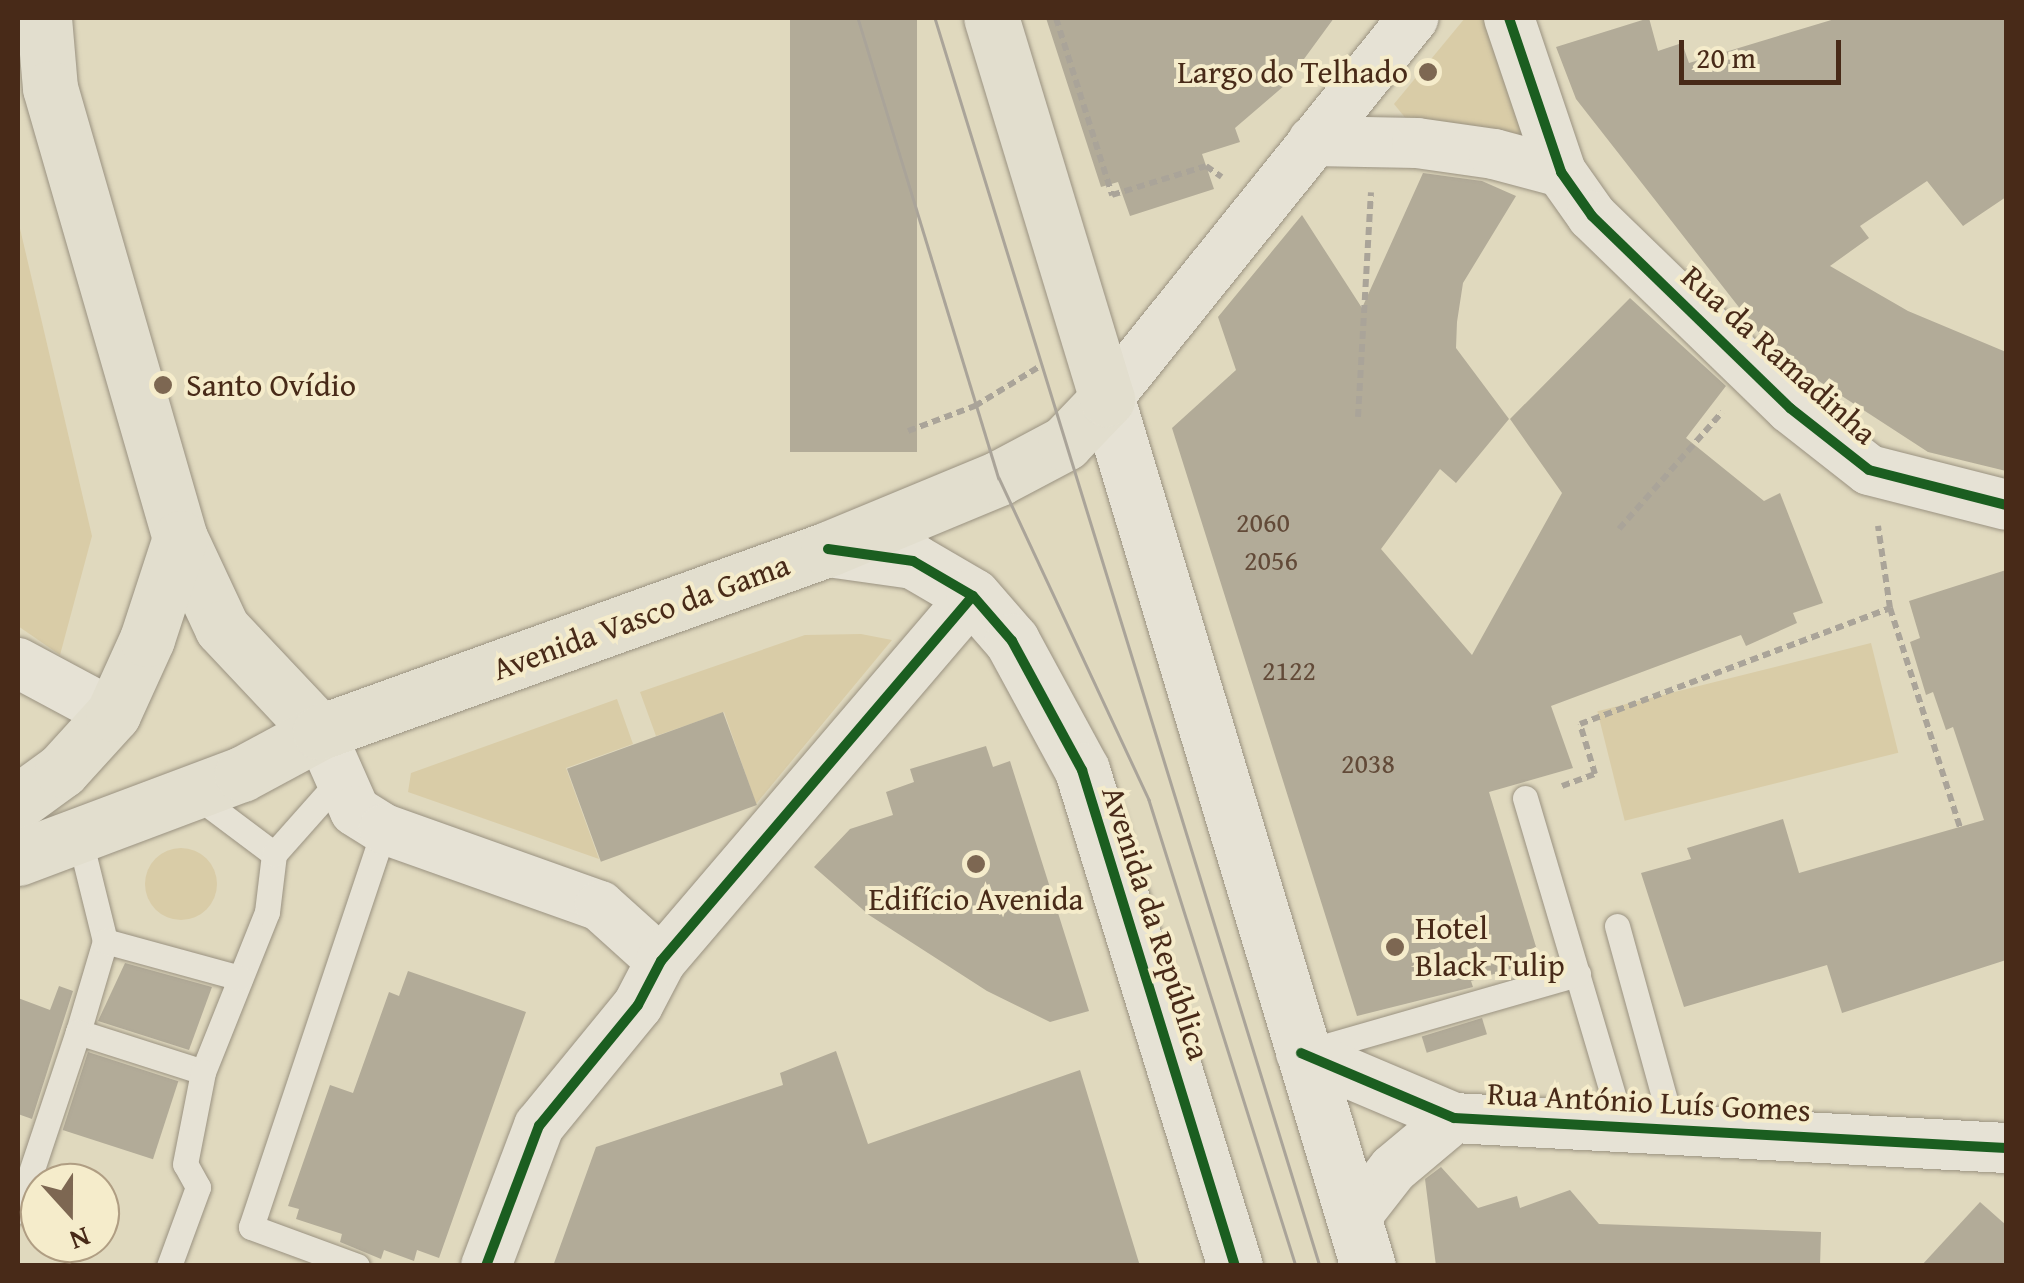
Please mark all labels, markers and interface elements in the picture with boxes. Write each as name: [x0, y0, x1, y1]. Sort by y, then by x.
scale bar: [1684, 20, 1846, 82]
text: 20 m: [1696, 35, 1756, 79]
place label: Largo do Telhado: [1177, 53, 1408, 91]
marker: Largo do Telhado: [1417, 61, 1439, 83]
street label: Rua da Ramadinha: [1674, 257, 1884, 453]
place label: Santo Ovídio: [186, 366, 356, 404]
marker: Santo Ovídio: [150, 372, 176, 398]
house number: 2060: [1236, 505, 1290, 539]
house number: 2056: [1244, 543, 1298, 577]
street label: Avenida Vasco da Gama: [487, 545, 795, 689]
house number: 2122: [1262, 653, 1316, 687]
house number: 2038: [1341, 746, 1395, 780]
street label: Avenida da República: [1094, 781, 1218, 1065]
marker: Edifício Avenida: [965, 853, 987, 875]
place label: Edifício Avenida: [868, 880, 1084, 918]
place label: Hotel Black Tulip: [1415, 910, 1565, 985]
marker: Hotel Black Tulip: [1384, 936, 1406, 958]
street label: Rua António Luís Gomes: [1486, 1074, 1812, 1130]
north arrow: [20, 1163, 120, 1263]
text: N: [64, 1217, 96, 1262]

